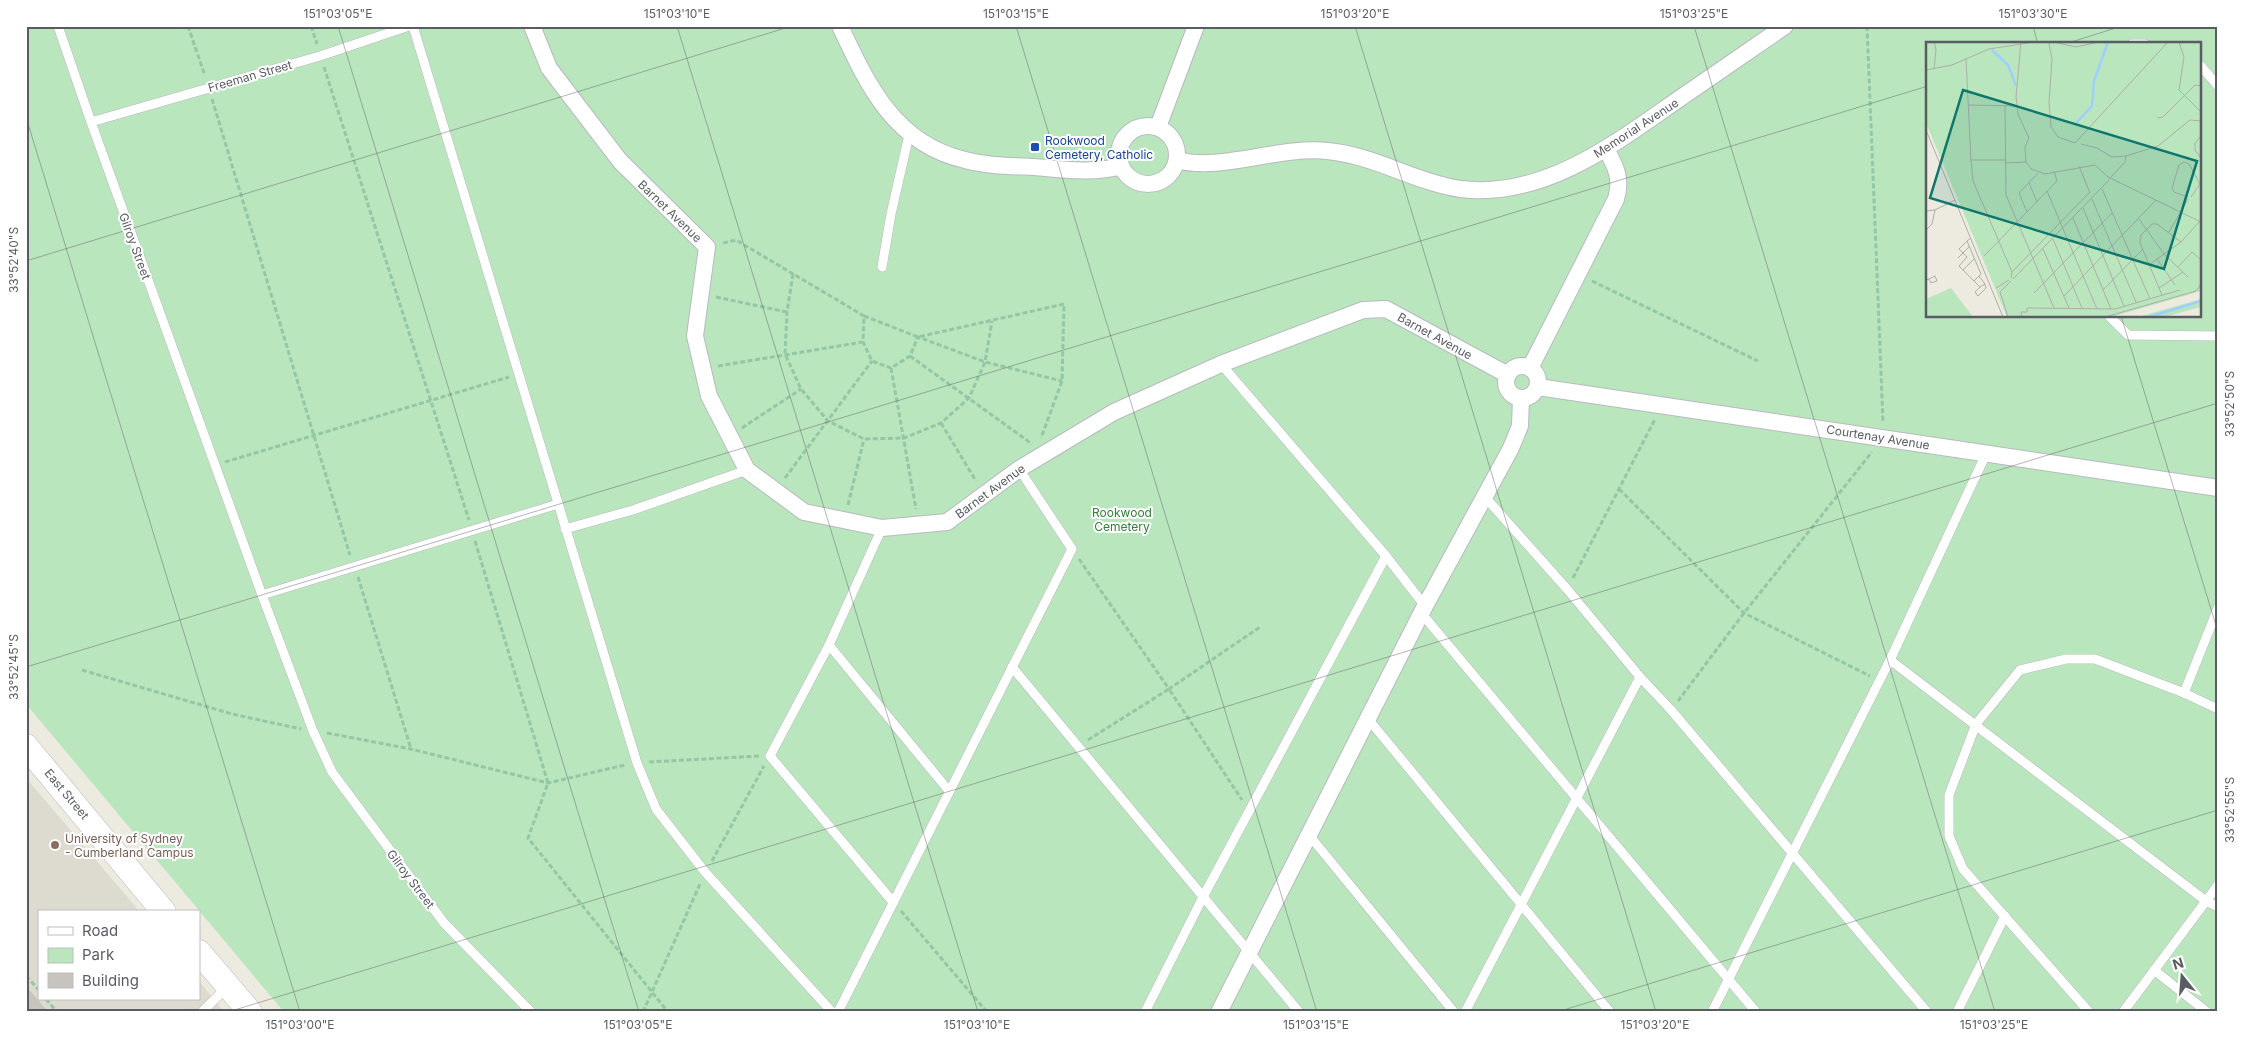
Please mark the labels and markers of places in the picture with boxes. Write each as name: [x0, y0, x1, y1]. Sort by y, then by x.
place label: Rookwood Cemetery, Catholic: [1045, 133, 1153, 162]
marker: Rookwood Cemetery, Catholic: [1029, 141, 1041, 153]
place label: University of Sydney - Cumberland Campus: [65, 831, 194, 860]
marker: University of Sydney - Cumberland Campus: [49, 839, 61, 851]

